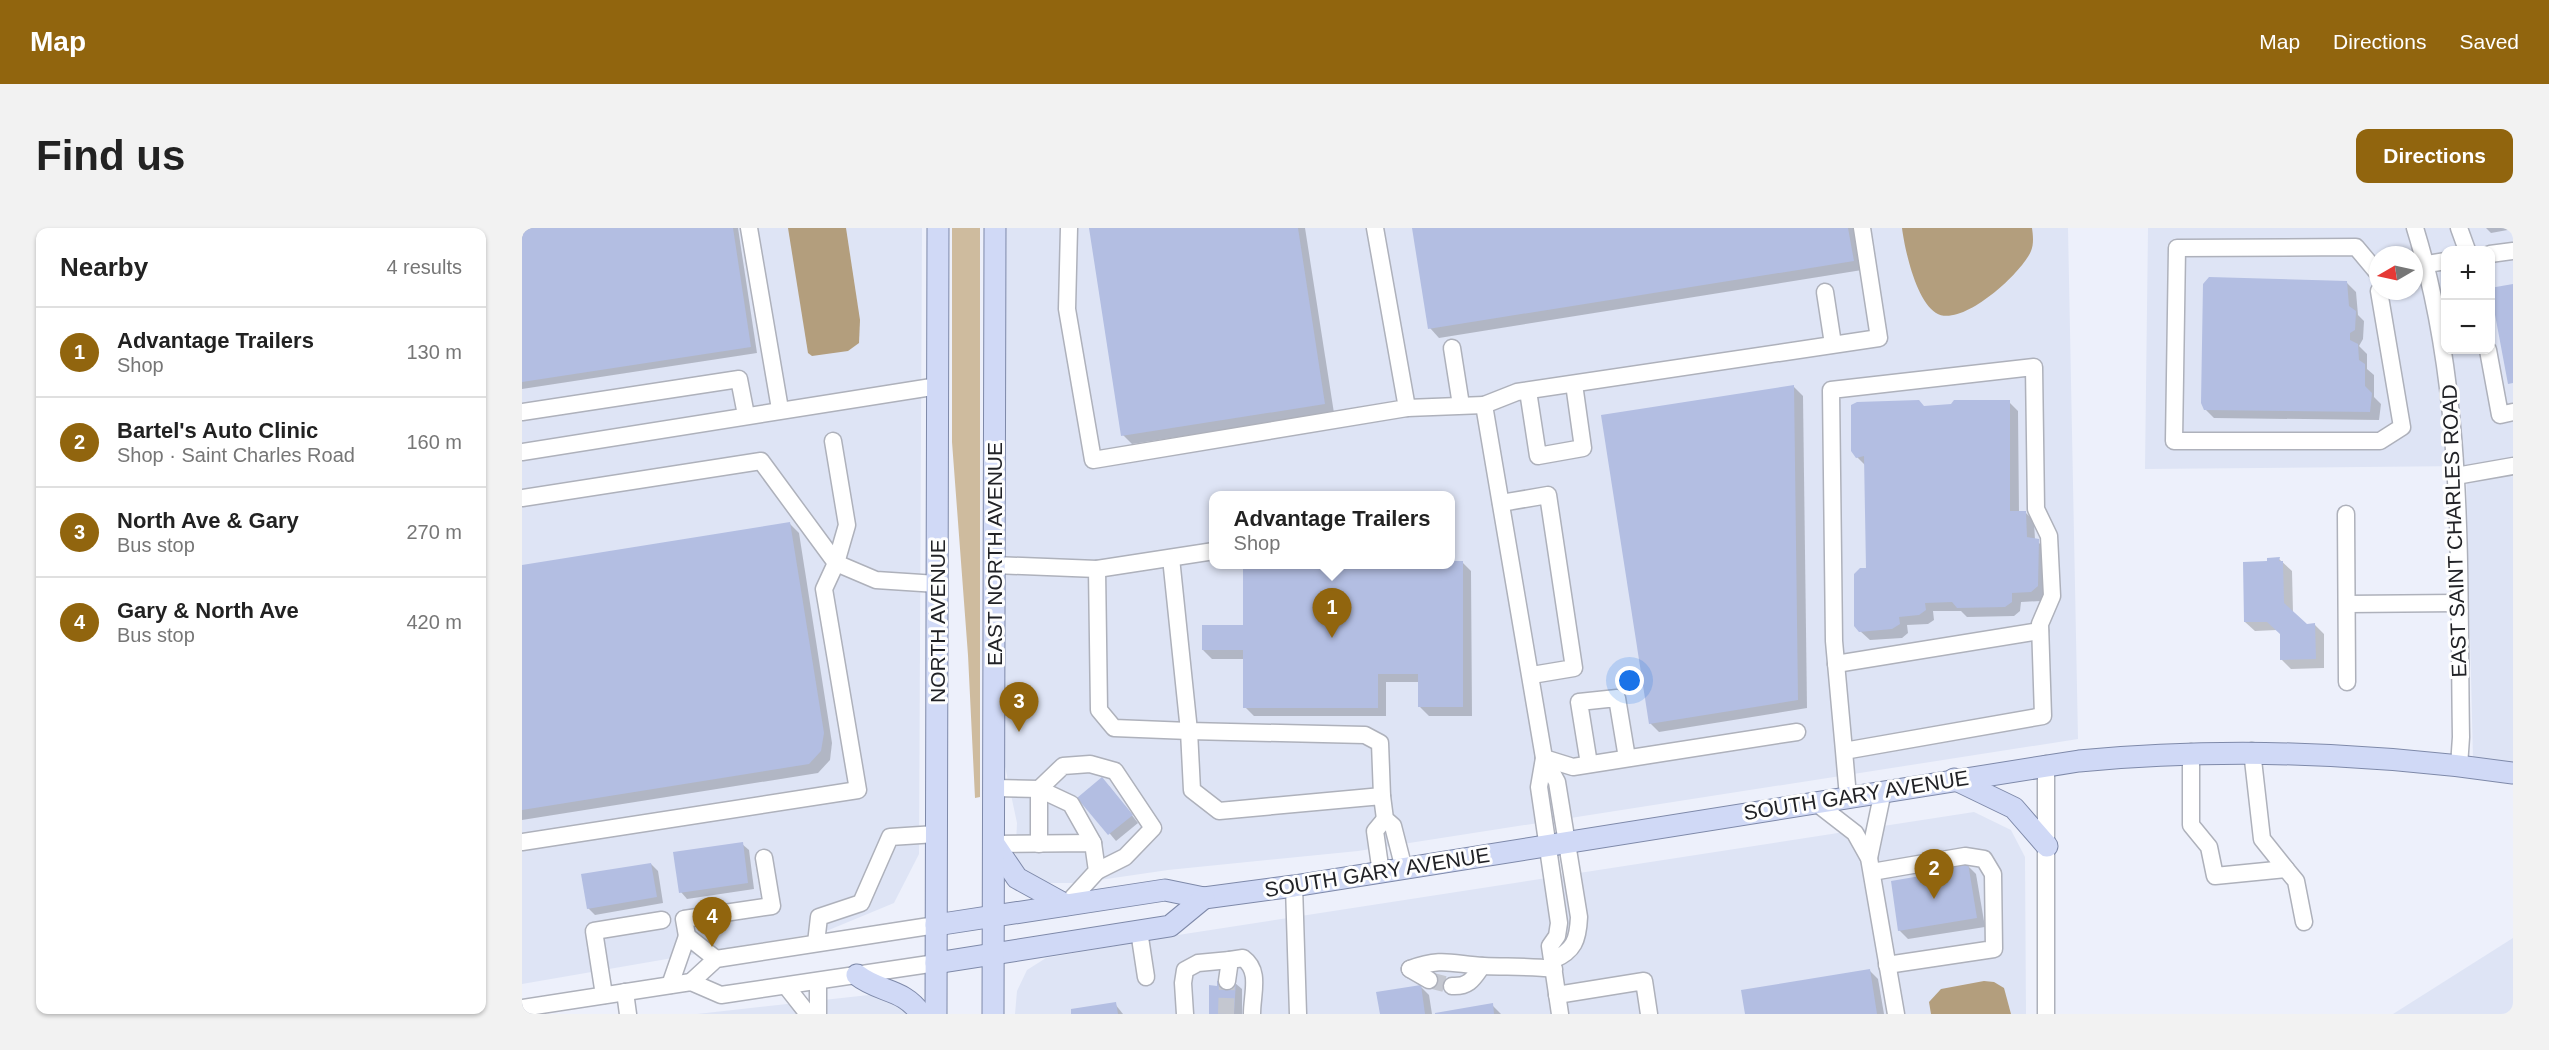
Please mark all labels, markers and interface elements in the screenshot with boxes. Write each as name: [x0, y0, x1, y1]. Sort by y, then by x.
text: Map: [30, 26, 86, 57]
text: Map: [2259, 30, 2300, 53]
text: Directions: [2333, 30, 2426, 53]
text: Saved: [2459, 30, 2519, 53]
button: Directions: [2356, 129, 2513, 183]
text: Find us: [36, 132, 185, 179]
north arrow: [2369, 246, 2423, 300]
map controls: [2441, 246, 2495, 354]
button: +: [2441, 246, 2495, 300]
text: Nearby: [60, 252, 148, 282]
text: 4 results: [386, 256, 462, 278]
button: −: [2441, 300, 2495, 354]
text: Advantage Trailers: [117, 328, 314, 353]
text: 1: [74, 341, 85, 363]
text: 130 m: [406, 341, 462, 363]
text: Shop: [117, 354, 164, 376]
street label: EAST SAINT CHARLES ROAD: [2437, 384, 2471, 678]
text: Bartel's Auto Clinic: [117, 418, 318, 443]
text: 2: [74, 431, 85, 453]
text: 160 m: [406, 431, 462, 453]
street label: EAST NORTH AVENUE: [983, 442, 1006, 666]
text: Shop · Saint Charles Road: [117, 444, 355, 466]
popup: [1209, 491, 1455, 569]
text: Advantage Trailers: [1234, 506, 1430, 531]
text: North Ave & Gary: [117, 508, 299, 533]
text: 3: [74, 521, 85, 543]
text: 270 m: [406, 521, 462, 543]
text: Shop: [1234, 532, 1280, 554]
text: Bus stop: [117, 534, 195, 556]
street label: NORTH AVENUE: [926, 539, 949, 703]
pin: 1: [1312, 588, 1352, 638]
text: Gary & North Ave: [117, 598, 299, 623]
text: 4: [74, 611, 85, 633]
text: 420 m: [406, 611, 462, 633]
text: Bus stop: [117, 624, 195, 646]
your location: [1615, 666, 1644, 695]
pin: 3: [1000, 682, 1038, 732]
street label: SOUTH GARY AVENUE: [1742, 766, 1970, 824]
street label: SOUTH GARY AVENUE: [1263, 843, 1491, 901]
pin: 2: [1914, 850, 1954, 899]
pin: 4: [692, 898, 732, 947]

